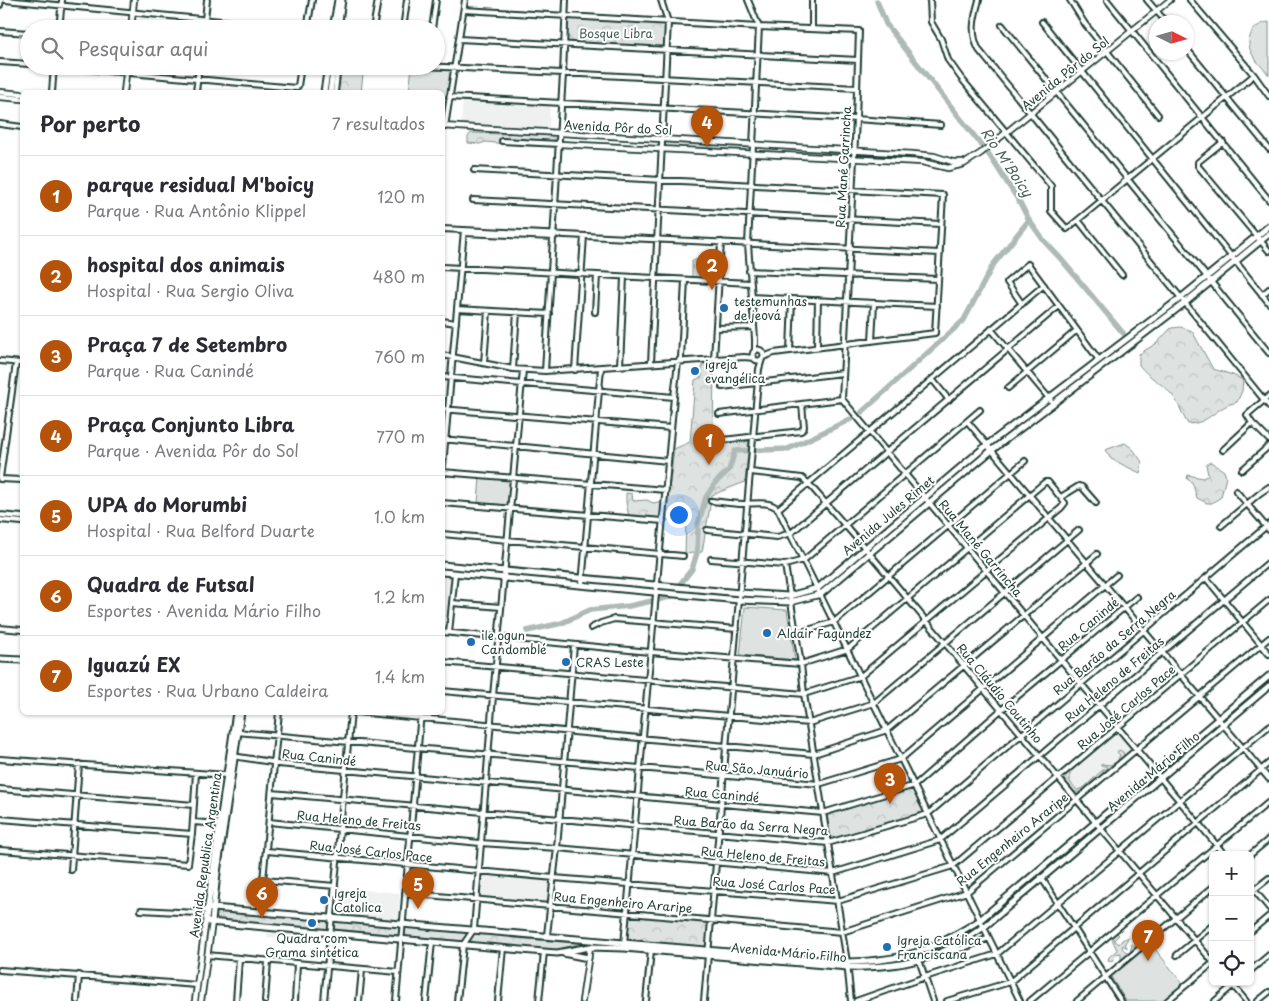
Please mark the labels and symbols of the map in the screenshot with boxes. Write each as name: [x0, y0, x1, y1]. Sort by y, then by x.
north arrow: [1149, 15, 1194, 60]
park label: Bosque Libra: [579, 24, 654, 42]
street label: Avenida Pôr do Sol: [1017, 32, 1113, 114]
street label: Rua Mané Garrincha: [831, 105, 855, 228]
pin: 4: [691, 106, 723, 147]
street label: Avenida Pôr do Sol: [563, 115, 673, 139]
water label: Rio M'Boicy: [976, 123, 1039, 202]
pin: 2: [696, 249, 728, 290]
place label: testemunhas de jeová: [734, 292, 807, 324]
marker: testemunhas de jeová: [718, 302, 730, 314]
place label: igreja evangélica: [705, 355, 766, 387]
marker: igreja evangélica: [689, 365, 701, 377]
pin: 1: [693, 424, 725, 465]
street label: Avenida Jules Rimet: [838, 471, 938, 559]
street label: Rua Mané Garrincha: [935, 496, 1027, 601]
your location: [666, 502, 692, 528]
street label: Rua Barão da Serra Negra: [1049, 585, 1180, 699]
street label: Rua Canindé: [1054, 593, 1122, 655]
place label: Aldair Fagundez: [777, 624, 872, 642]
place label: ile ogun Candomblé: [481, 626, 547, 658]
marker: Aldair Fagundez: [761, 627, 773, 639]
street label: Rua Heleno de Freitas: [1060, 632, 1168, 726]
marker: ile ogun Candomblé: [465, 636, 477, 648]
street label: Rua Cláudio Coutinho: [953, 639, 1047, 747]
place label: CRAS Leste: [576, 653, 644, 671]
marker: CRAS Leste: [560, 656, 572, 668]
street label: Rua José Carlos Pace: [1073, 660, 1179, 754]
street label: Avenida Mário Filho: [1103, 727, 1203, 815]
street label: Rua Canindé: [281, 744, 357, 770]
street label: Rua São Januário: [705, 756, 810, 783]
pin: 3: [874, 763, 906, 804]
street label: Avenida Republica Argentina: [184, 771, 226, 939]
street label: Rua Canindé: [684, 782, 760, 806]
street label: Rua Engenheiro Araripe: [952, 788, 1072, 890]
street label: Rua Heleno de Freitas: [296, 806, 422, 834]
street label: Rua Barão da Serra Negra: [673, 811, 830, 839]
street label: Rua José Carlos Pace: [309, 836, 433, 866]
street label: Rua Heleno de Freitas: [700, 842, 826, 870]
pin: 5: [402, 868, 434, 909]
street label: Rua José Carlos Pace: [712, 872, 836, 898]
pin: 6: [246, 877, 278, 918]
place label: Igreja Catolica: [334, 884, 382, 916]
street label: Rua Engenheiro Araripe: [553, 887, 693, 917]
marker: Igreja Catolica: [318, 894, 330, 906]
marker: Quadra com Grama sintética: [306, 917, 318, 929]
pin: 7: [1132, 920, 1164, 961]
place label: Quadra com Grama sintética: [265, 929, 359, 961]
place label: Igreja Católica Franciscana: [897, 931, 982, 963]
street label: Avenida Mário Filho: [730, 938, 848, 966]
marker: Igreja Católica Franciscana: [881, 941, 893, 953]

